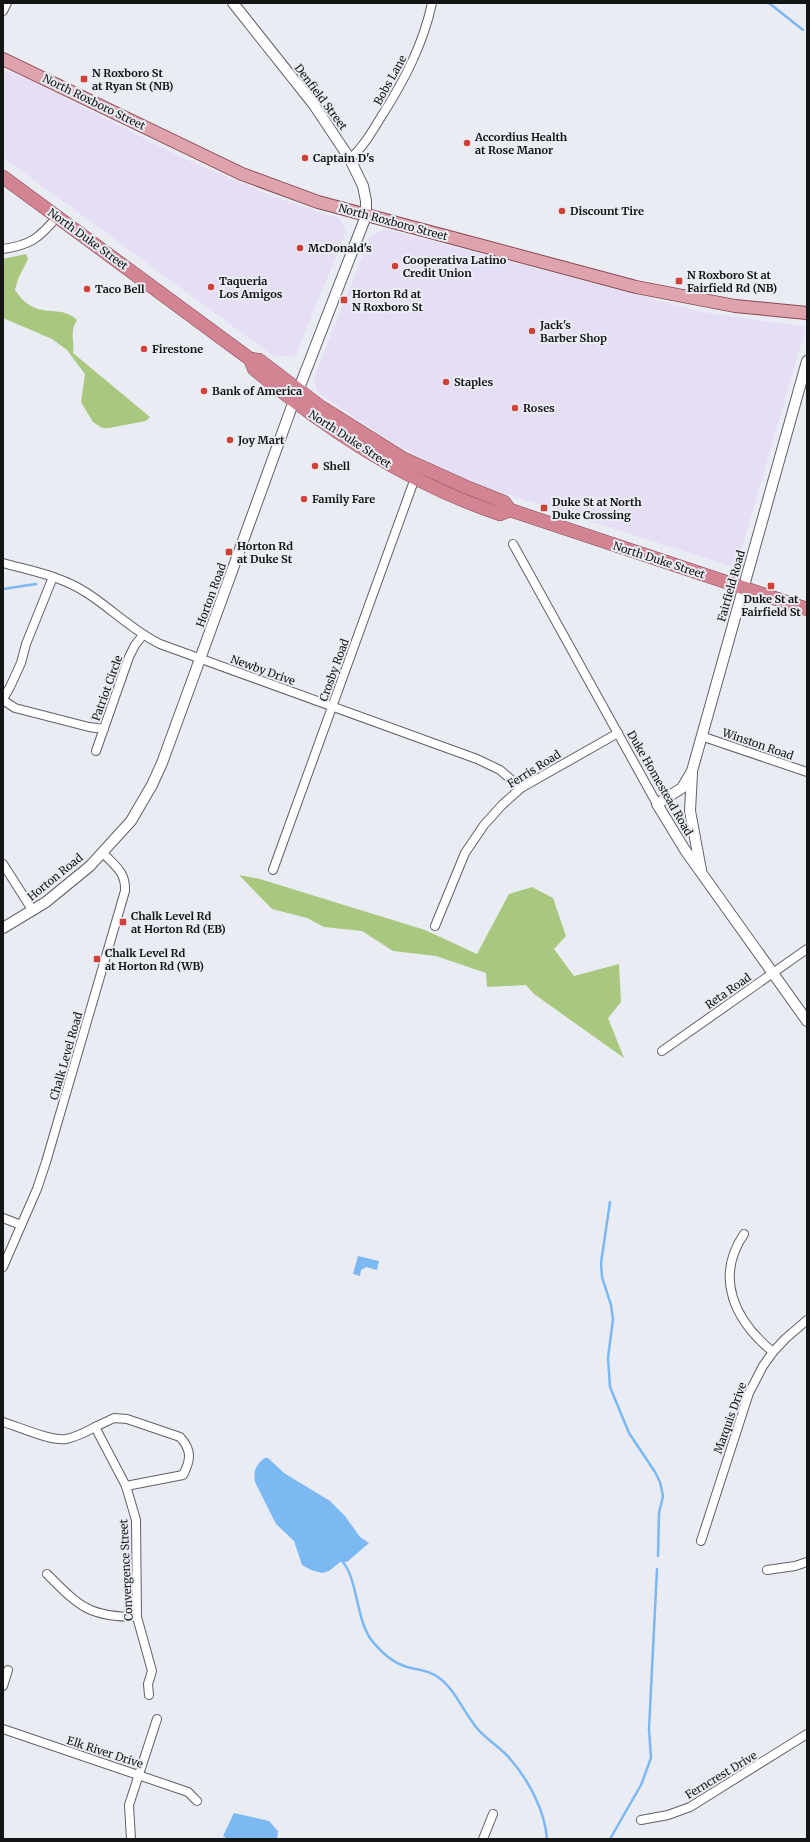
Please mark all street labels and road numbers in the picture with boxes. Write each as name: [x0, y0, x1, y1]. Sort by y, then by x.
street label: Bobs Lane: [371, 52, 410, 107]
street label: Denfield Street: [292, 61, 351, 133]
street label: North Roxboro Street: [40, 71, 148, 133]
street label: North Roxboro Street: [337, 201, 450, 243]
street label: North Duke Street: [45, 205, 131, 273]
street label: North Duke Street: [306, 407, 394, 471]
street label: North Duke Street: [611, 539, 707, 582]
street label: Fairfield Road: [714, 548, 748, 623]
street label: Horton Road: [193, 561, 229, 629]
street label: Crosby Road: [316, 636, 352, 703]
street label: Newby Drive: [229, 652, 297, 688]
street label: Patriot Circle: [89, 653, 125, 723]
street label: Winston Road: [720, 725, 796, 763]
street label: Duke Homestead Road: [624, 728, 696, 838]
street label: Ferris Road: [505, 747, 564, 791]
street label: Horton Road: [25, 850, 86, 904]
street label: Reta Road: [702, 970, 754, 1012]
street label: Chalk Level Road: [47, 1010, 85, 1102]
street label: Marquis Drive: [711, 1380, 749, 1456]
street label: Convergence Street: [116, 1518, 136, 1621]
street label: Elk River Drive: [65, 1733, 145, 1771]
street label: Ferncrest Drive: [683, 1748, 760, 1802]

